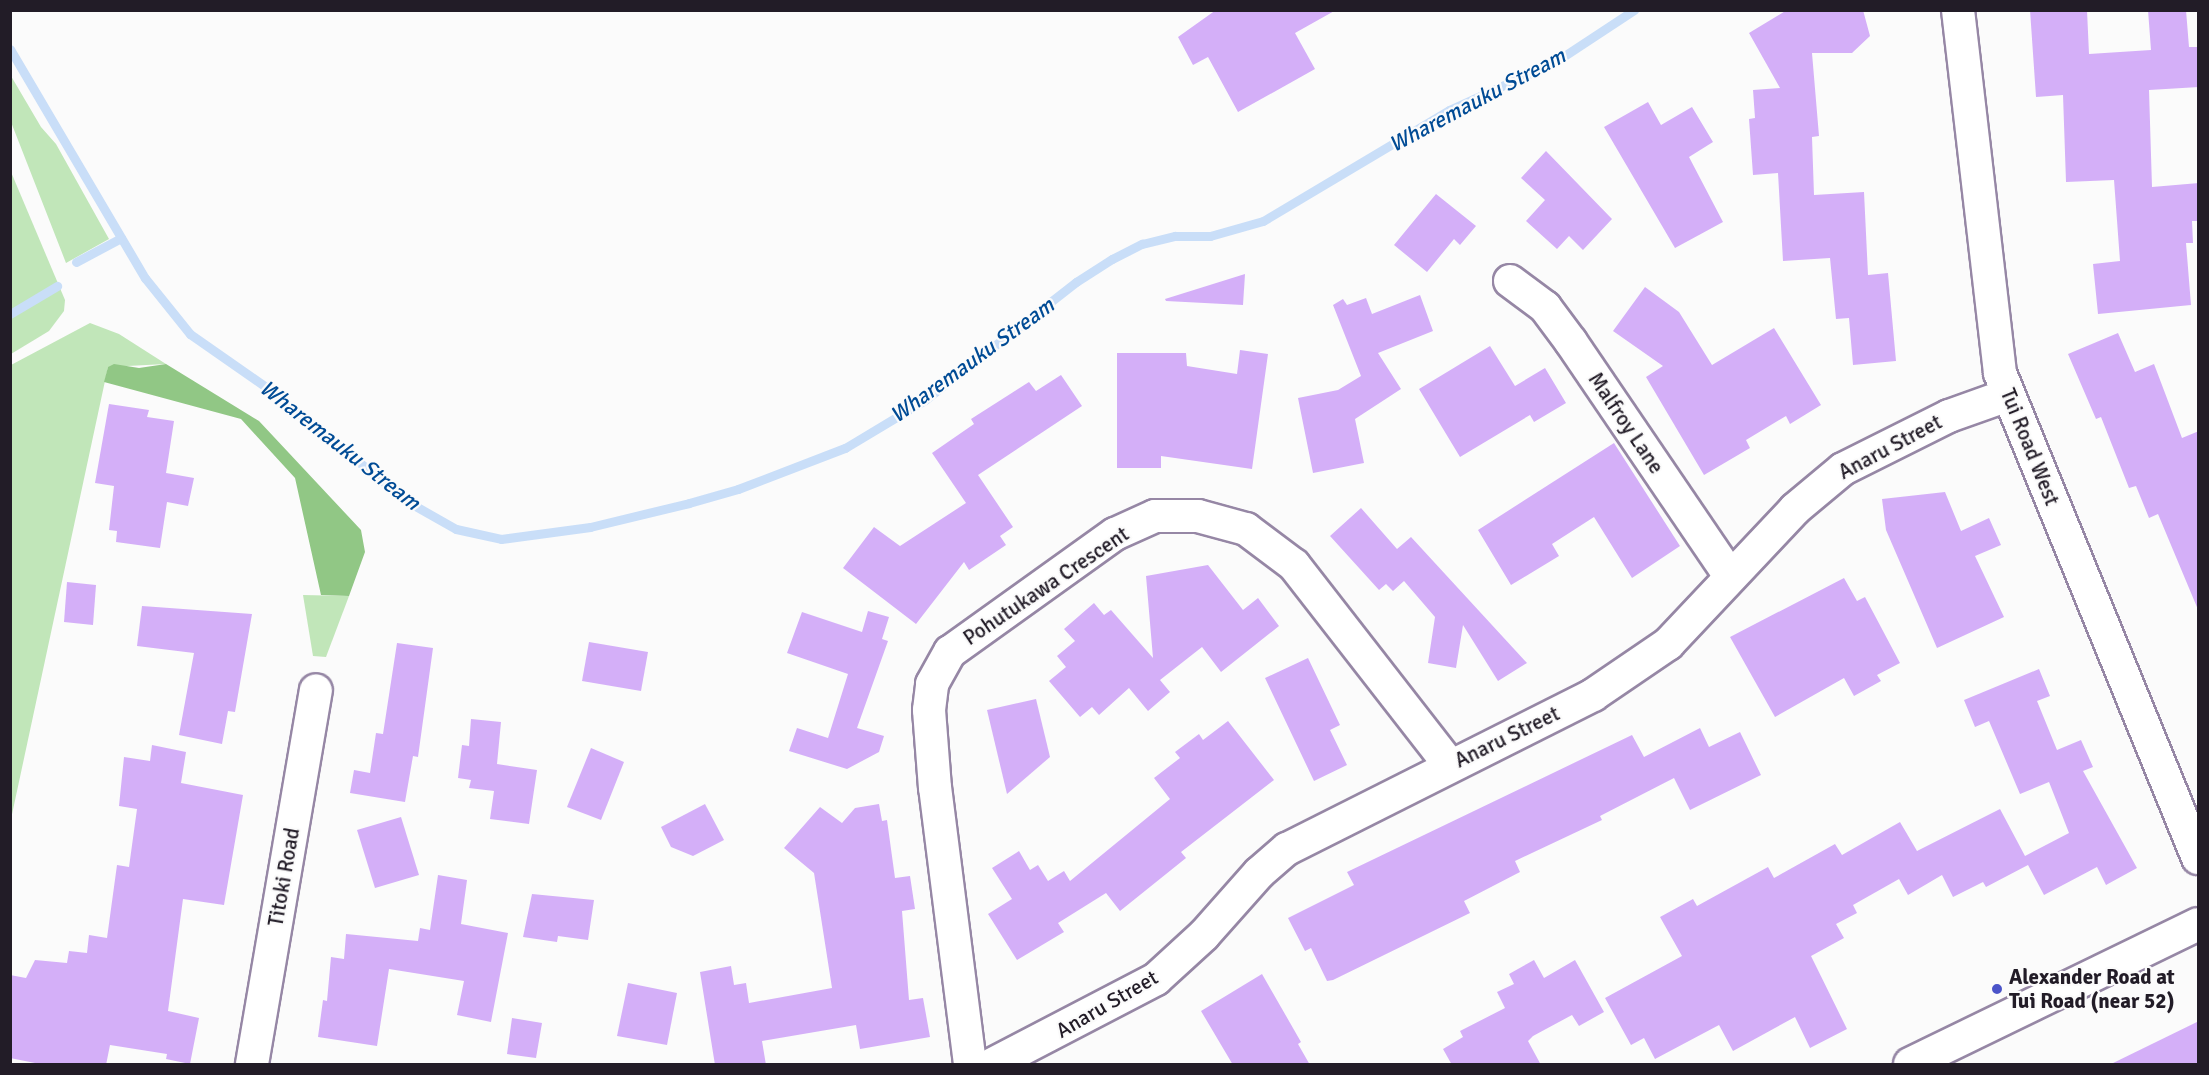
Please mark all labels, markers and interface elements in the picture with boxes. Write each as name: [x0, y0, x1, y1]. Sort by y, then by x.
water label: Wharemauku Stream: [1384, 42, 1570, 158]
water label: Wharemauku Stream: [885, 292, 1059, 428]
street label: Malfroy Lane: [1583, 368, 1669, 478]
water label: Wharemauku Stream: [255, 374, 425, 516]
street label: Tui Road West: [1995, 385, 2065, 509]
street label: Anaru Street: [1834, 409, 1946, 485]
street label: Pohutukawa Crescent: [959, 521, 1133, 651]
street label: Anaru Street: [1450, 701, 1564, 773]
street label: Titoki Road: [263, 826, 305, 928]
place label: Alexander Road at Tui Road (near 52): [2009, 964, 2175, 1014]
street label: Anaru Street: [1052, 965, 1162, 1043]
marker: Alexander Road at Tui Road (near 52): [1990, 982, 2004, 996]

